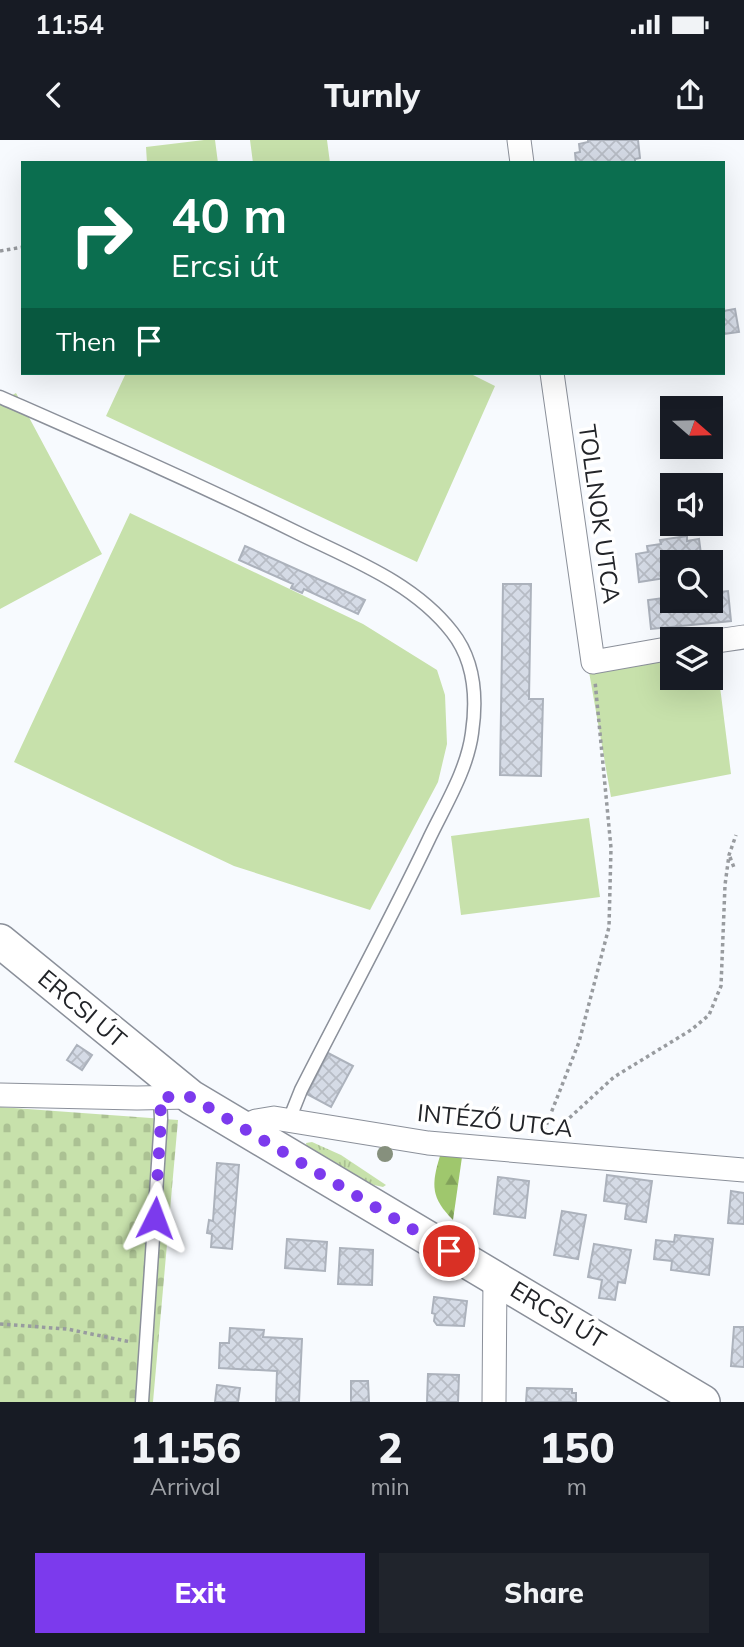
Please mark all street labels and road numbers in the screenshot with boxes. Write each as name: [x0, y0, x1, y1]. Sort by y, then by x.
street label: TOLLNOK UTCA: [573, 422, 627, 606]
street label: ERCSI ÚT: [32, 963, 133, 1054]
street label: INTÉZŐ UTCA: [416, 1097, 575, 1143]
street label: ERCSI ÚT: [505, 1274, 612, 1355]

